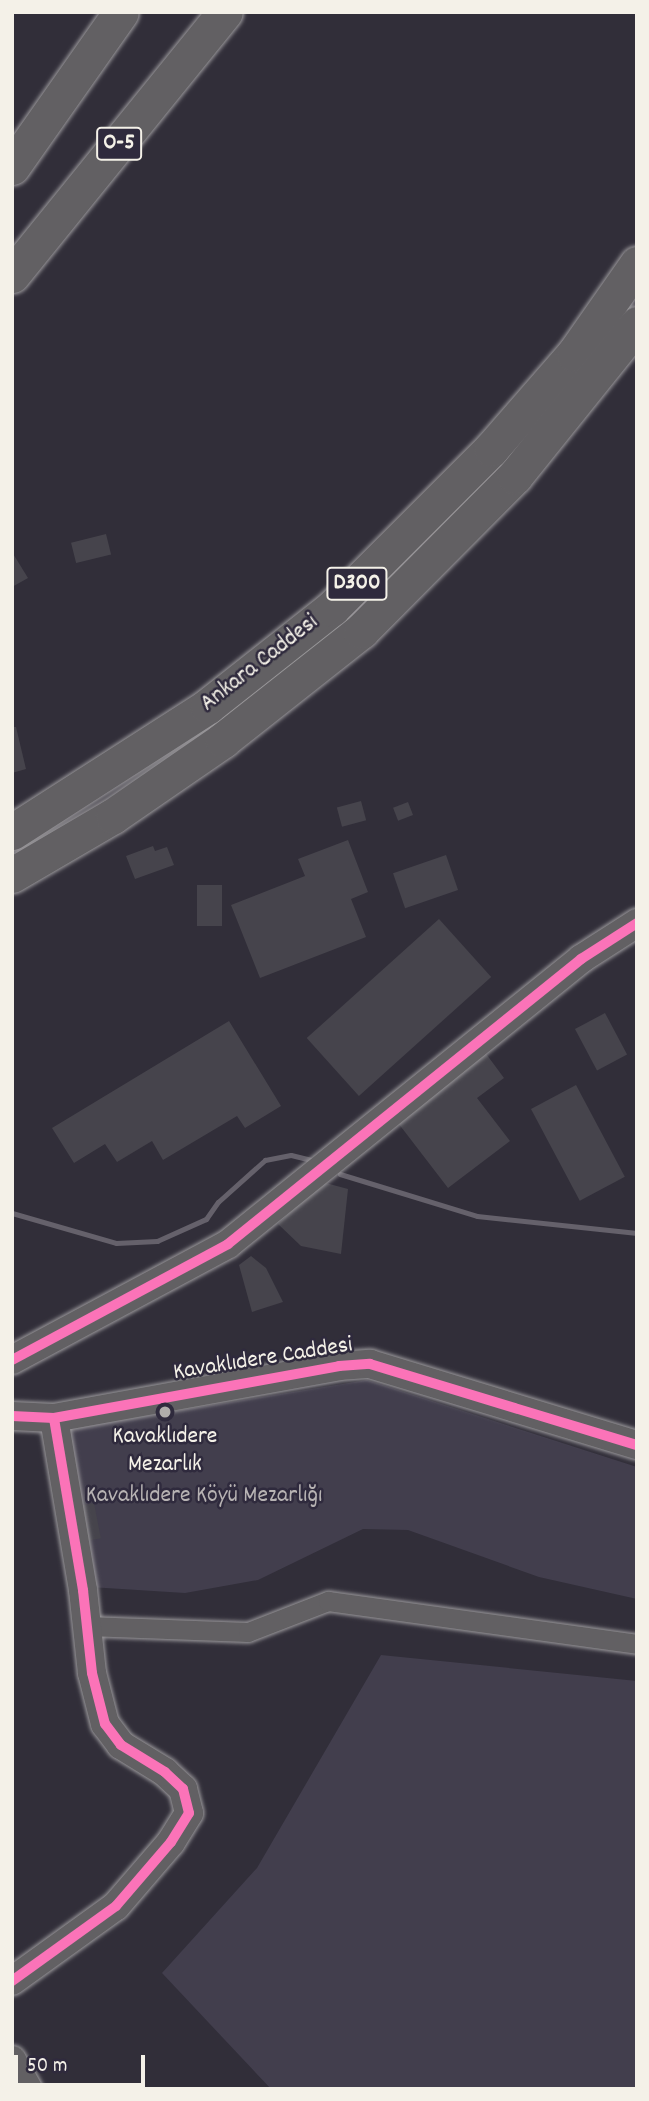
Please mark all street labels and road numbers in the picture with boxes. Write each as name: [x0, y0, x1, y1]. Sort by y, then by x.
road number: O-5: [94, 125, 144, 164]
road number: D300: [326, 564, 388, 604]
street label: Ankara Caddesi: [195, 609, 325, 719]
street label: Kavaklıdere Caddesi: [171, 1332, 355, 1388]

